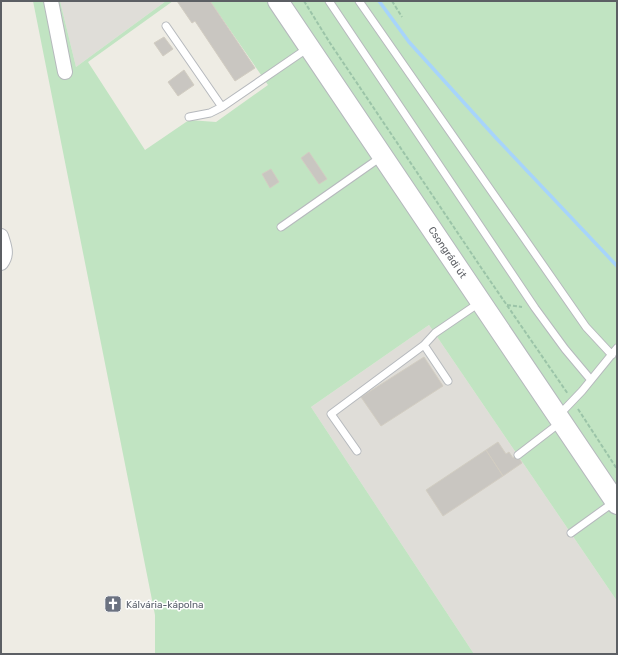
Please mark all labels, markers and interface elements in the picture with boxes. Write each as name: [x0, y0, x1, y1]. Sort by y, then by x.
street label: Csongrádi út: [426, 225, 469, 281]
church icon: Kálvária-kápolna: [103, 594, 123, 614]
place label: Kálvária-kápolna: [126, 599, 204, 611]

